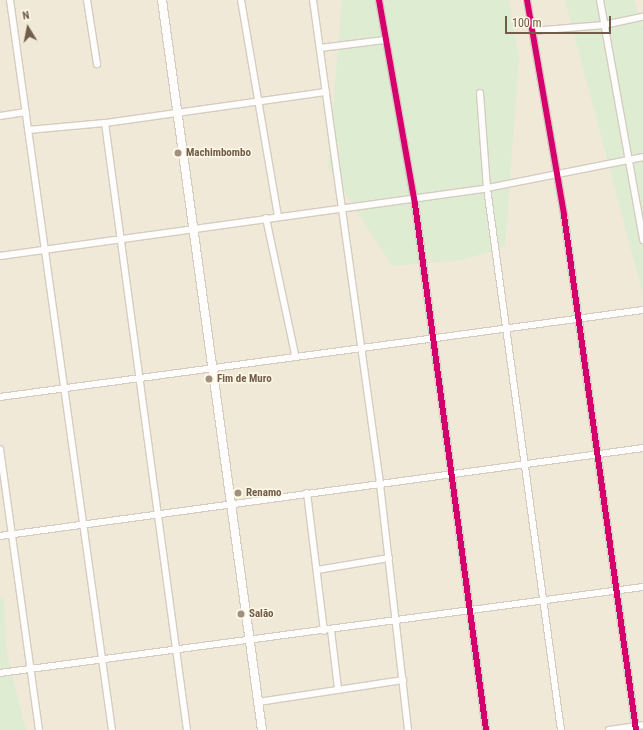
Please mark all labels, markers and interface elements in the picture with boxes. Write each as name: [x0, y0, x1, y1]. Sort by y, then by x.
north arrow: [8, 8, 48, 48]
scale bar: [507, 8, 613, 34]
text: N: [21, 9, 30, 23]
text: 100 m: [512, 16, 542, 30]
place label: Machimbombo: [186, 146, 251, 160]
marker: Machimbombo: [173, 148, 183, 158]
place label: Fim de Muro: [217, 372, 272, 386]
marker: Fim de Muro: [204, 374, 214, 384]
place label: Renamo: [246, 486, 282, 500]
marker: Renamo: [233, 488, 243, 498]
place label: Salão: [249, 607, 274, 621]
marker: Salão: [236, 609, 246, 619]

